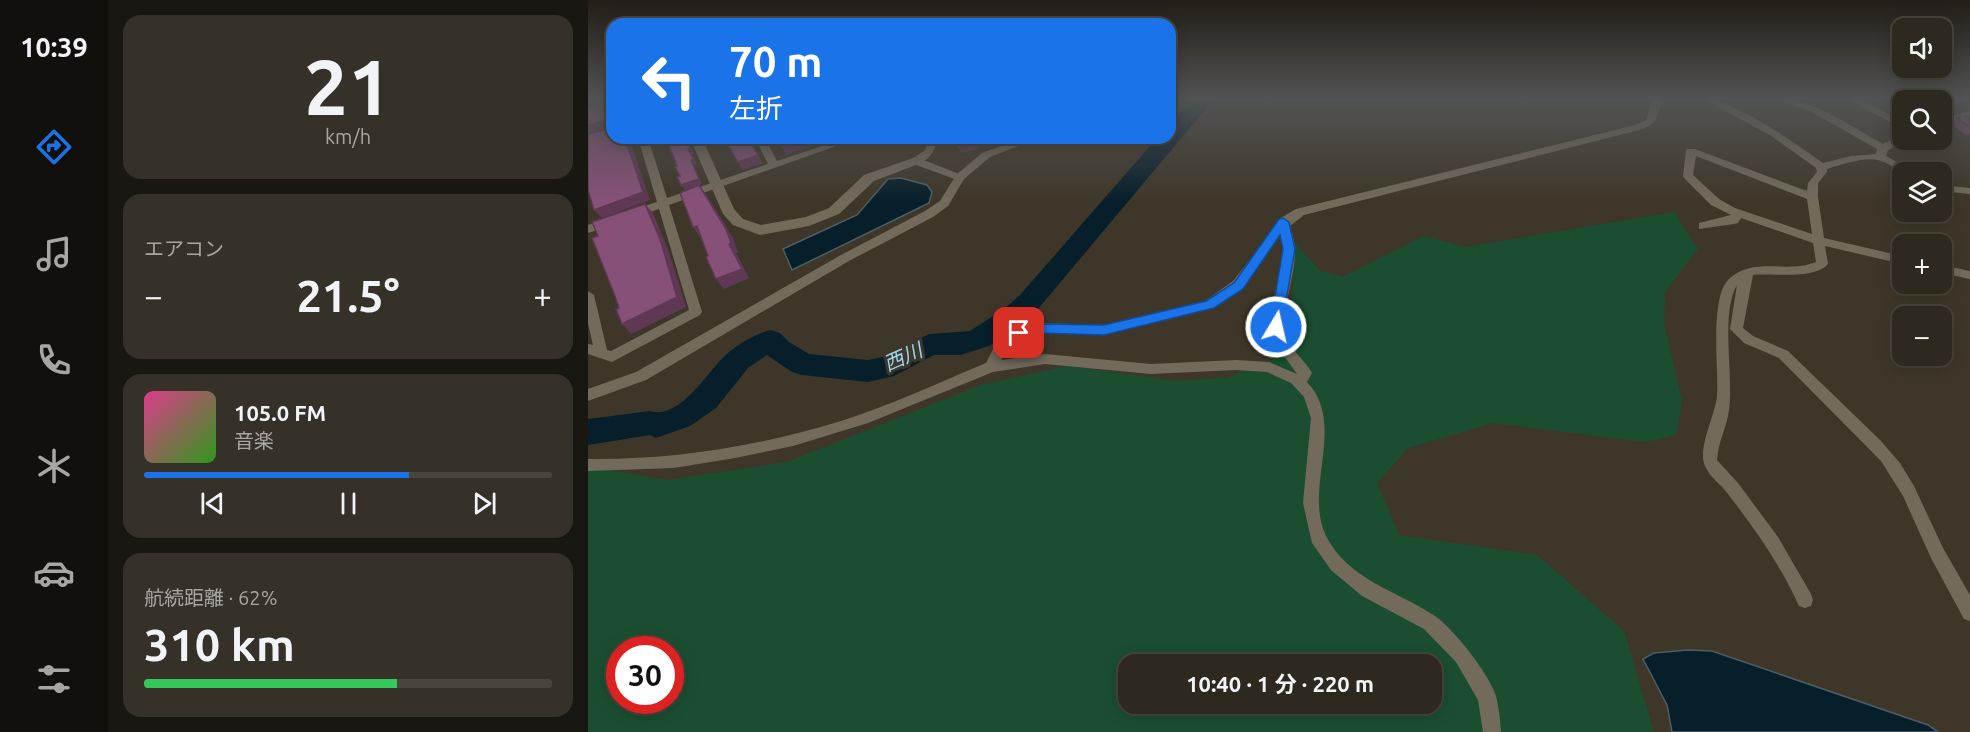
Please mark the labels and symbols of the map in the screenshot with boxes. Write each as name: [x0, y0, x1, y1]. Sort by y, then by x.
position arrow: [1244, 295, 1308, 359]
pin: [993, 307, 1044, 358]
water label: 西川: [880, 337, 928, 375]
speed limit sign: 30: [606, 636, 684, 714]

